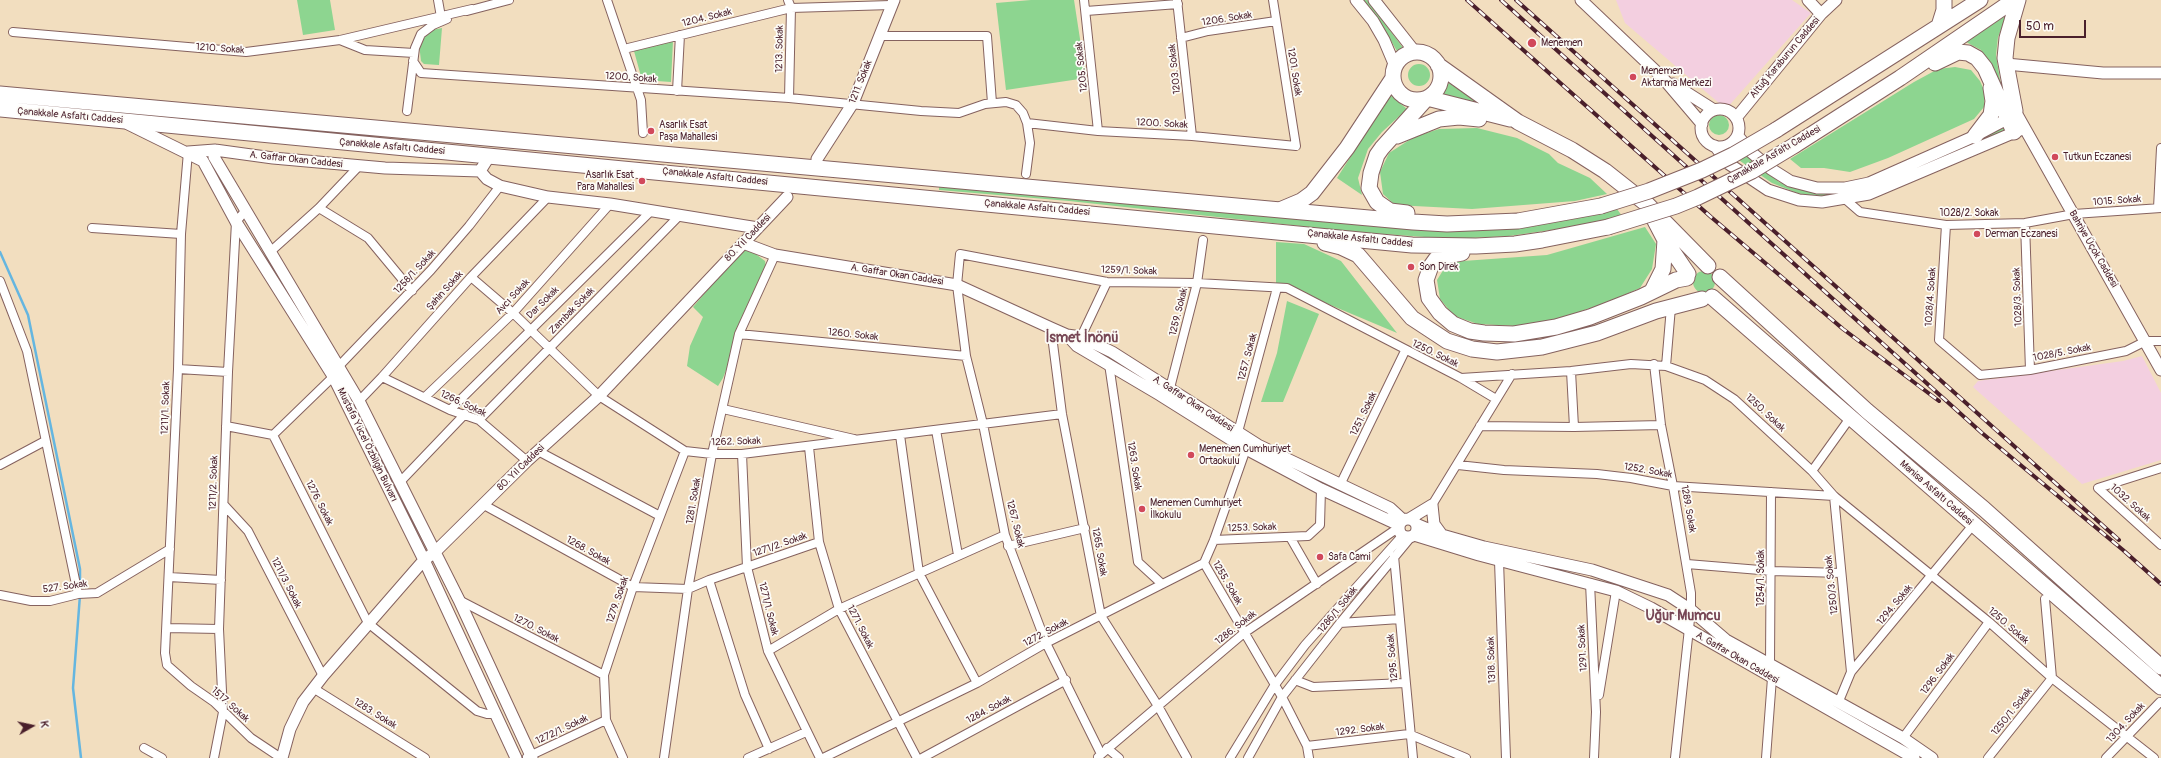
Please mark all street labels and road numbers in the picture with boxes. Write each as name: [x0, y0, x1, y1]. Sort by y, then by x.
street label: 1204. Sokak: [681, 6, 733, 30]
street label: 1206. Sokak: [1201, 9, 1253, 29]
street label: Altuğ Karaburun Caddesi: [1747, 15, 1823, 101]
street label: 1213. Sokak: [774, 25, 786, 73]
street label: 1210. Sokak: [195, 41, 245, 57]
street label: 1205. Sokak: [1073, 41, 1091, 93]
street label: 1203. Sokak: [1166, 43, 1184, 95]
street label: 1201. Sokak: [1284, 47, 1304, 97]
street label: 1211. Sokak: [847, 58, 875, 106]
street label: 1200. Sokak: [605, 70, 657, 86]
street label: Çanakkale Asfaltı Caddesi: [17, 105, 123, 127]
street label: 1200. Sokak: [1136, 117, 1188, 131]
street label: Çanakkale Asfaltı Caddesi: [1725, 123, 1823, 187]
street label: Çanakkale Asfaltı Caddesi: [339, 136, 445, 158]
street label: A. Gaffar Okan Caddesi: [249, 149, 343, 171]
street label: Çanakkale Asfaltı Caddesi: [662, 166, 768, 188]
street label: 1015. Sokak: [2092, 193, 2142, 209]
street label: Çanakkale Asfaltı Caddesi: [984, 197, 1090, 219]
street label: 1028/2. Sokak: [1939, 207, 1999, 219]
street label: Bahriye Üçok Caddesi: [2066, 208, 2120, 290]
street label: 80. Yıl Caddesi: [722, 212, 774, 264]
street label: Çanakkale Asfaltı Caddesi: [1307, 228, 1413, 250]
street label: 1258/1. Sokak: [392, 247, 438, 297]
street label: A. Gaffar Okan Caddesi: [850, 262, 944, 288]
street label: 1259/1. Sokak: [1101, 264, 1157, 278]
street label: 1028/4. Sokak: [1923, 267, 1939, 327]
street label: 1028/3. Sokak: [2011, 267, 2025, 327]
street label: Şahin Sokak: [424, 269, 466, 313]
street label: Avcı Sokak: [493, 277, 533, 317]
street label: Dar Sokak: [524, 284, 562, 322]
street label: Zambak Sokak: [547, 285, 597, 337]
street label: 1259. Sokak: [1167, 287, 1191, 337]
street label: 1260. Sokak: [827, 326, 879, 344]
street label: 1257. Sokak: [1236, 332, 1260, 382]
street label: 1250. Sokak: [1410, 338, 1460, 370]
street label: 1028/5. Sokak: [2032, 341, 2092, 365]
street label: A. Gaffar Okan Caddesi: [1150, 373, 1236, 435]
street label: 1211/1. Sokak: [159, 381, 173, 435]
street label: Mustafa Yücel Özbilgin Bulvarı: [334, 386, 400, 504]
street label: 1266. Sokak: [438, 388, 488, 420]
street label: 1251. Sokak: [1348, 390, 1380, 438]
street label: 1250. Sokak: [1743, 391, 1787, 435]
street label: 1262. Sokak: [711, 435, 761, 449]
street label: 1263. Sokak: [1124, 441, 1144, 491]
street label: 80. Yıl Caddesi: [495, 442, 547, 494]
street label: 1211/2. Sokak: [207, 455, 221, 511]
street label: Manisa Asfaltı Caddesi: [1897, 458, 1975, 528]
street label: 1252. Sokak: [1623, 461, 1673, 481]
street label: 1281. Sokak: [684, 477, 704, 525]
street label: 1276. Sokak: [302, 478, 336, 528]
street label: 1032. Sokak: [2107, 482, 2153, 524]
street label: 1289. Sokak: [1678, 484, 1698, 534]
street label: 1267. Sokak: [1003, 499, 1027, 549]
street label: 1253. Sokak: [1227, 521, 1277, 535]
street label: 1265. Sokak: [1089, 527, 1109, 577]
street label: 1271/2. Sokak: [751, 530, 809, 560]
street label: 1268. Sokak: [564, 534, 612, 568]
street label: 1254/1. Sokak: [1755, 550, 1767, 606]
street label: 1250/3. Sokak: [1823, 555, 1841, 615]
street label: 1211/3. Sokak: [268, 556, 304, 610]
street label: 1255. Sokak: [1210, 559, 1244, 607]
street label: 1279. Sokak: [604, 575, 632, 625]
street label: 527. Sokak: [42, 578, 88, 596]
street label: 1271/1. Sokak: [756, 581, 780, 637]
street label: 1294. Sokak: [1875, 582, 1915, 628]
street label: 1286/1. Sokak: [1316, 584, 1360, 636]
street label: 1271. Sokak: [844, 603, 876, 651]
street label: 1250. Sokak: [1985, 605, 2031, 647]
street label: 1286. Sokak: [1213, 608, 1259, 648]
street label: 1270. Sokak: [511, 612, 561, 646]
street label: 1272. Sokak: [1022, 616, 1070, 650]
street label: 1291. Sokak: [1576, 624, 1590, 672]
street label: A. Gaffar Okan Caddesi: [1693, 629, 1781, 687]
street label: 1295. Sokak: [1385, 633, 1401, 683]
street label: 1318. Sokak: [1485, 636, 1499, 684]
street label: 1296. Sokak: [1918, 651, 1958, 697]
street label: 1517. Sokak: [208, 685, 252, 725]
street label: 1250/1. Sokak: [1989, 686, 2035, 738]
street label: 1284. Sokak: [965, 693, 1013, 727]
street label: 1283. Sokak: [351, 696, 399, 732]
street label: 1304. Sokak: [2104, 700, 2148, 746]
street label: 1272/1. Sokak: [534, 713, 590, 747]
street label: 1292. Sokak: [1335, 721, 1385, 739]

